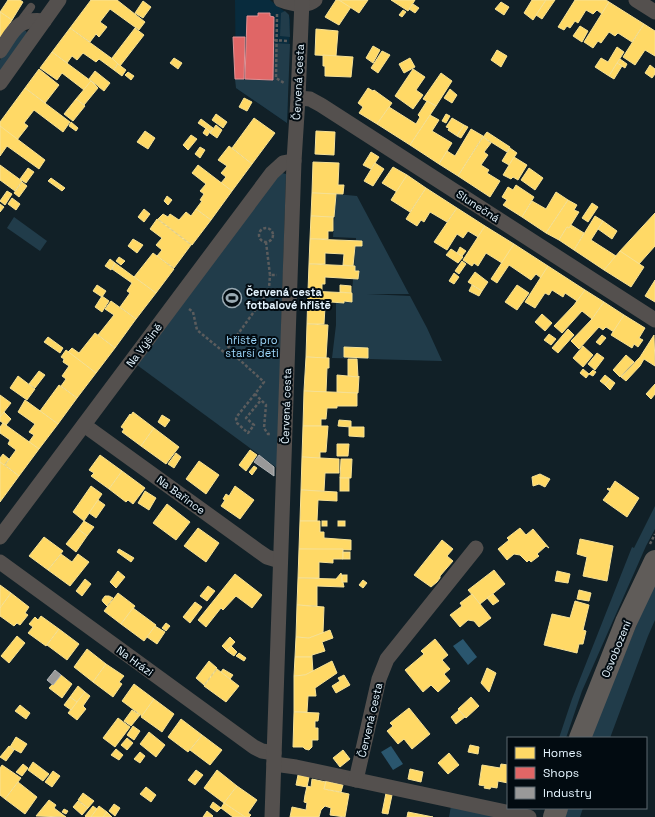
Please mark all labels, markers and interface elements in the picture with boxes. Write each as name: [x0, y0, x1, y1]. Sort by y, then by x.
street label: Červená cesta: [289, 43, 307, 120]
street label: Slunečná: [454, 187, 503, 226]
place label: Červená cesta fotbalové hřiště: [246, 285, 331, 312]
sports icon: Červená cesta fotbalové hřiště: [221, 287, 243, 309]
street label: Na Výšině: [123, 320, 165, 370]
park label: hřiště pro starší děti: [225, 333, 279, 360]
street label: Červená cesta: [278, 367, 294, 444]
street label: Na Bařince: [154, 473, 208, 517]
street label: Osvobození: [598, 618, 634, 680]
street label: Na Hrázi: [114, 643, 157, 679]
street label: Červená cesta: [355, 681, 386, 759]
legend: [507, 737, 647, 809]
text: Homes: [543, 745, 582, 761]
text: Shops: [543, 765, 579, 781]
text: Industry: [543, 785, 592, 801]

